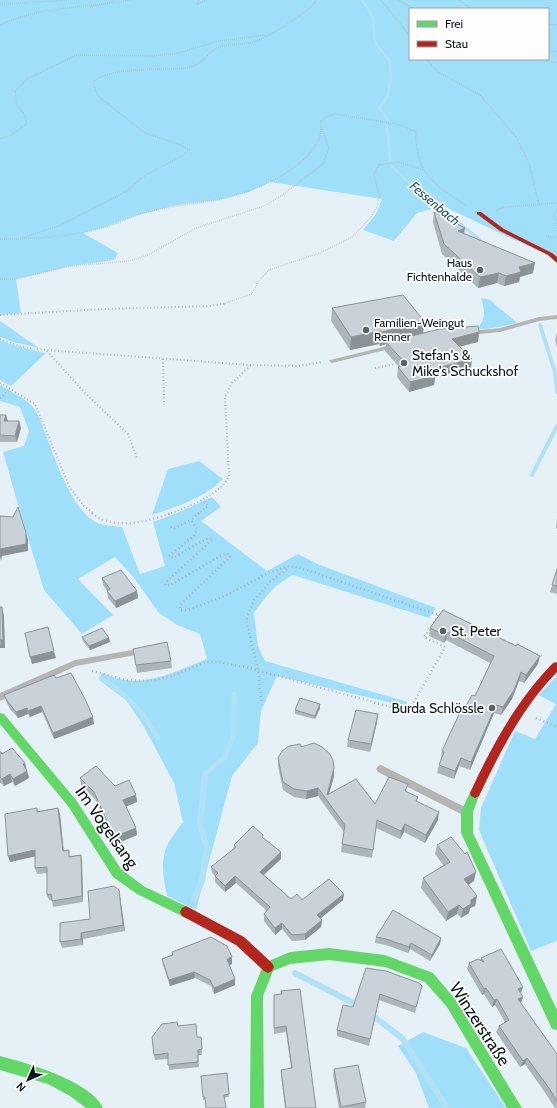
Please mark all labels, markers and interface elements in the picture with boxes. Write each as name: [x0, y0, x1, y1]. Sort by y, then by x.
legend: [409, 8, 549, 60]
text: Frei: [445, 16, 463, 31]
text: Stau: [445, 36, 468, 51]
water label: Fessenbach: [407, 177, 463, 229]
place label: Haus Fichtenhalde: [407, 255, 472, 284]
marker: Haus Fichtenhalde: [475, 265, 485, 275]
place label: Familien-Weingut Renner: [374, 315, 464, 344]
marker: Familien-Weingut Renner: [361, 325, 371, 335]
place label: Stefan's & Mike's Schuckshof: [412, 346, 518, 380]
marker: Stefan's & Mike's Schuckshof: [399, 358, 409, 368]
place label: St. Peter: [451, 622, 502, 640]
marker: St. Peter: [438, 626, 448, 636]
place label: Burda Schlössle: [391, 699, 484, 717]
marker: Burda Schlössle: [487, 703, 497, 713]
street label: Im Vogelsang: [71, 782, 143, 872]
street label: Winzerstraße: [446, 978, 515, 1070]
north arrow: [8, 1060, 48, 1100]
text: N: [13, 1079, 29, 1095]

